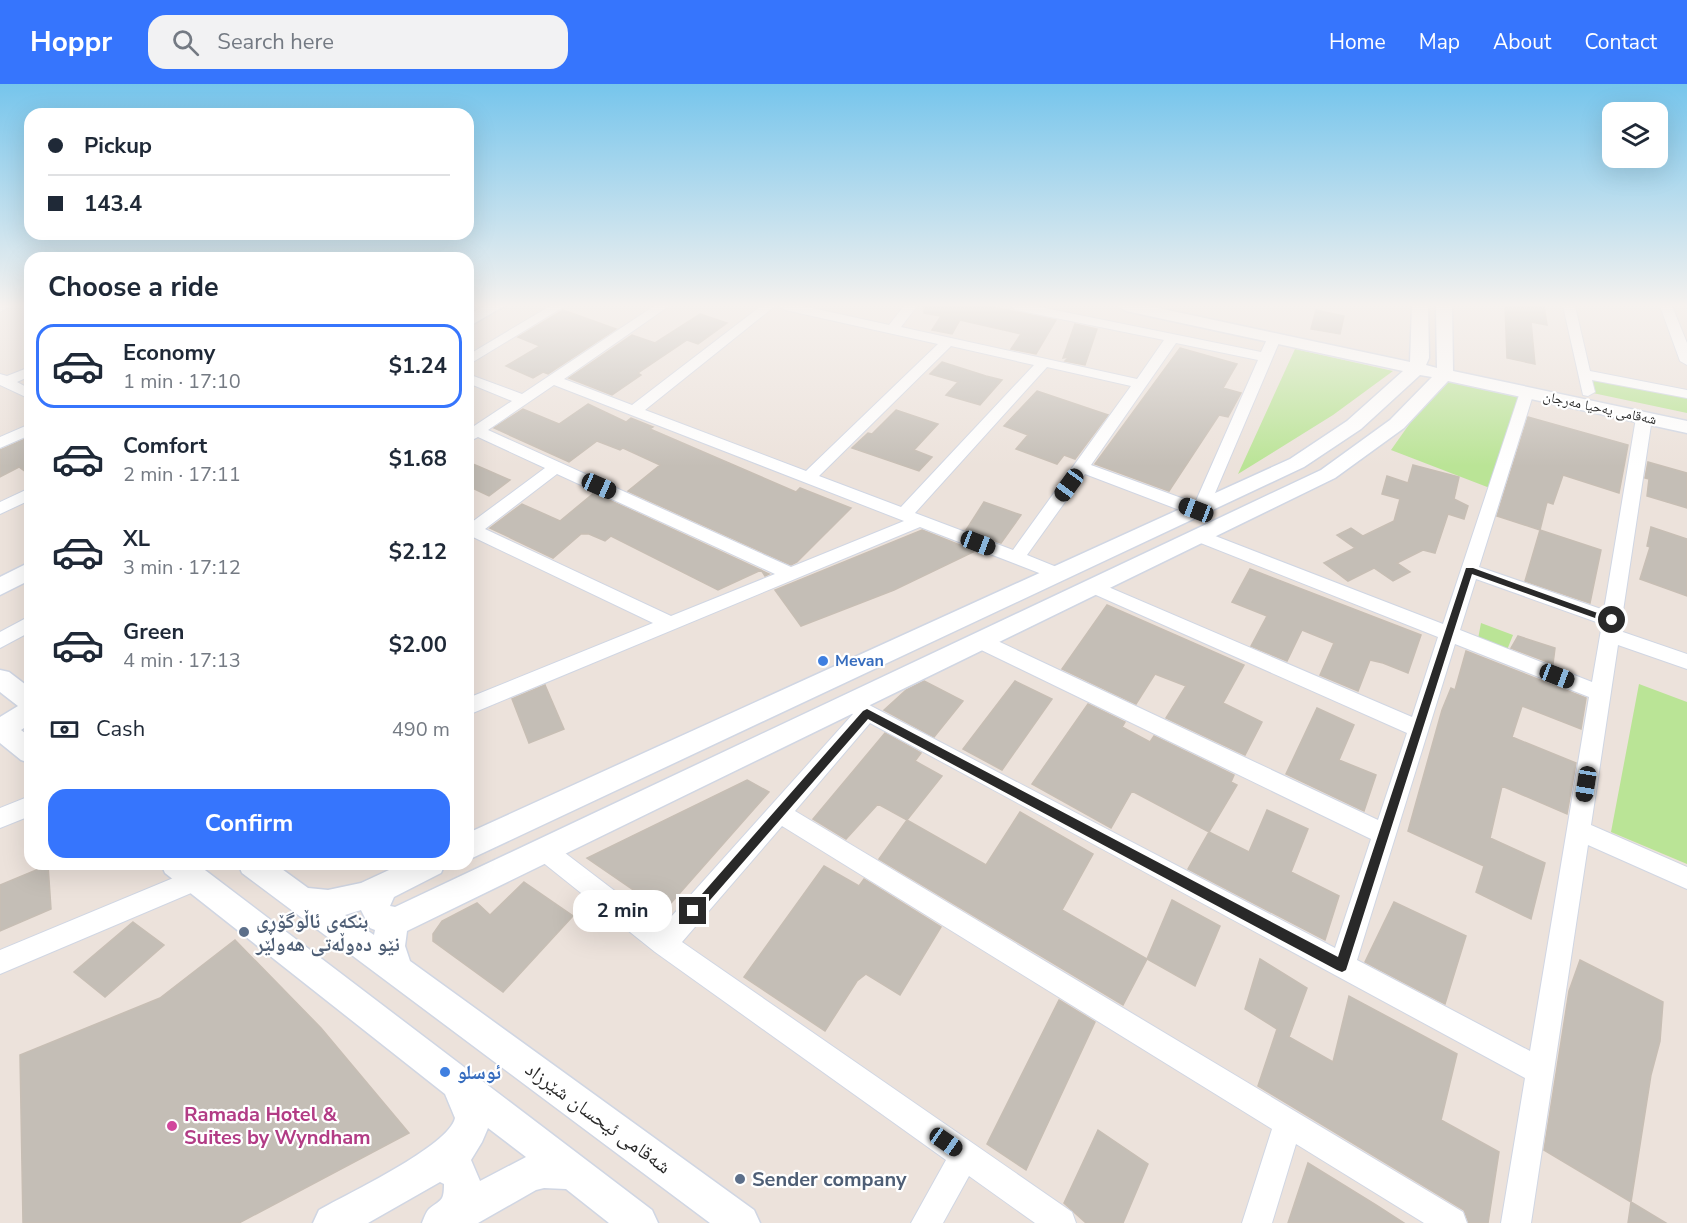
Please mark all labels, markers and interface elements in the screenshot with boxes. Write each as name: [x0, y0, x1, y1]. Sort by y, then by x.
search box: [148, 15, 568, 69]
text: Hoppr: [30, 23, 112, 61]
icon: search: [169, 26, 202, 59]
text: Search here: [217, 27, 334, 57]
text: Home: [1329, 28, 1386, 56]
text: Map: [1419, 28, 1460, 56]
text: About: [1493, 28, 1551, 56]
text: Contact: [1584, 28, 1657, 56]
map controls: [1602, 102, 1668, 168]
button: layers: [1602, 102, 1668, 168]
text: Pickup: [84, 131, 152, 161]
text: 143.4: [84, 189, 142, 219]
text: Choose a ride: [48, 269, 219, 306]
text: Economy: [123, 338, 215, 368]
icon: car: [51, 339, 105, 393]
text: $1.24: [389, 351, 447, 381]
text: 1 min · 17:10: [123, 368, 241, 395]
street label: شەقامی یەحیا مەرجان: [1542, 387, 1658, 429]
text: Comfort: [123, 431, 207, 461]
icon: car: [51, 432, 105, 486]
text: $1.68: [389, 444, 447, 474]
text: 2 min · 17:11: [123, 461, 241, 488]
car: [1051, 465, 1087, 505]
car: [579, 470, 619, 502]
car: [1176, 495, 1216, 525]
text: XL: [123, 524, 150, 554]
icon: car: [51, 525, 105, 579]
car: [958, 528, 998, 558]
text: $2.12: [389, 537, 447, 567]
text: 3 min · 17:12: [123, 554, 241, 581]
route start: [1598, 606, 1625, 633]
text: Green: [123, 617, 184, 647]
icon: car: [51, 618, 105, 672]
text: $2.00: [389, 630, 447, 660]
text: 4 min · 17:13: [123, 647, 241, 674]
place label: Mevan: [835, 650, 884, 672]
marker: Mevan: [816, 654, 830, 668]
car: [1537, 661, 1577, 691]
icon: cash: [48, 713, 81, 746]
text: Cash: [96, 714, 145, 744]
text: 490 m: [392, 716, 450, 743]
car: [1574, 765, 1598, 803]
button: Confirm: [48, 789, 450, 858]
callout: 2 min: [573, 890, 672, 932]
text: 2 min: [597, 897, 648, 924]
route end: [679, 897, 706, 924]
place label: بنکەی ئاڵوگۆڕی نێو دەوڵەتی هەولێر: [255, 908, 400, 958]
marker: بنکەی ئاڵوگۆڕی نێو دەوڵەتی هەولێر: [237, 925, 251, 939]
street label: شەقامی ئیحسان شێرزاد: [520, 1056, 676, 1180]
place label: ئوسلو: [457, 1059, 501, 1086]
marker: ئوسلو: [438, 1065, 452, 1079]
place label: Ramada Hotel & Suites by Wyndham: [184, 1101, 371, 1151]
marker: Ramada Hotel & Suites by Wyndham: [165, 1119, 179, 1133]
car: [926, 1124, 966, 1160]
place label: Sender company: [752, 1166, 907, 1193]
marker: Sender company: [733, 1172, 747, 1186]

